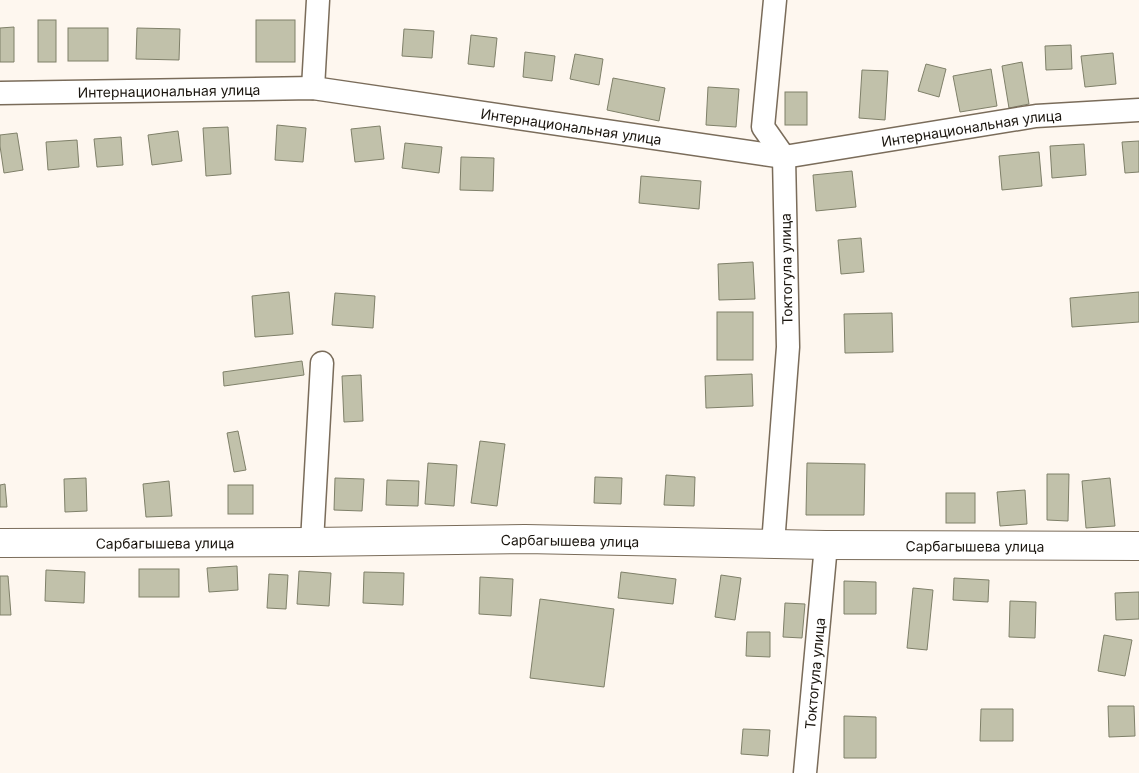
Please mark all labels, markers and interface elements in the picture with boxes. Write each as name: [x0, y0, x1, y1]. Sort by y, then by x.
street label: Интернациональная улица: [77, 80, 261, 100]
street label: Интернациональная улица: [480, 104, 663, 147]
street label: Интернациональная улица: [880, 106, 1062, 150]
street label: Токтогула улица: [777, 213, 795, 325]
street label: Сарбагышева улица: [500, 530, 639, 550]
street label: Сарбагышева улица: [96, 534, 234, 551]
street label: Сарбагышева улица: [906, 537, 1044, 554]
street label: Токтогула улица: [801, 617, 828, 730]

